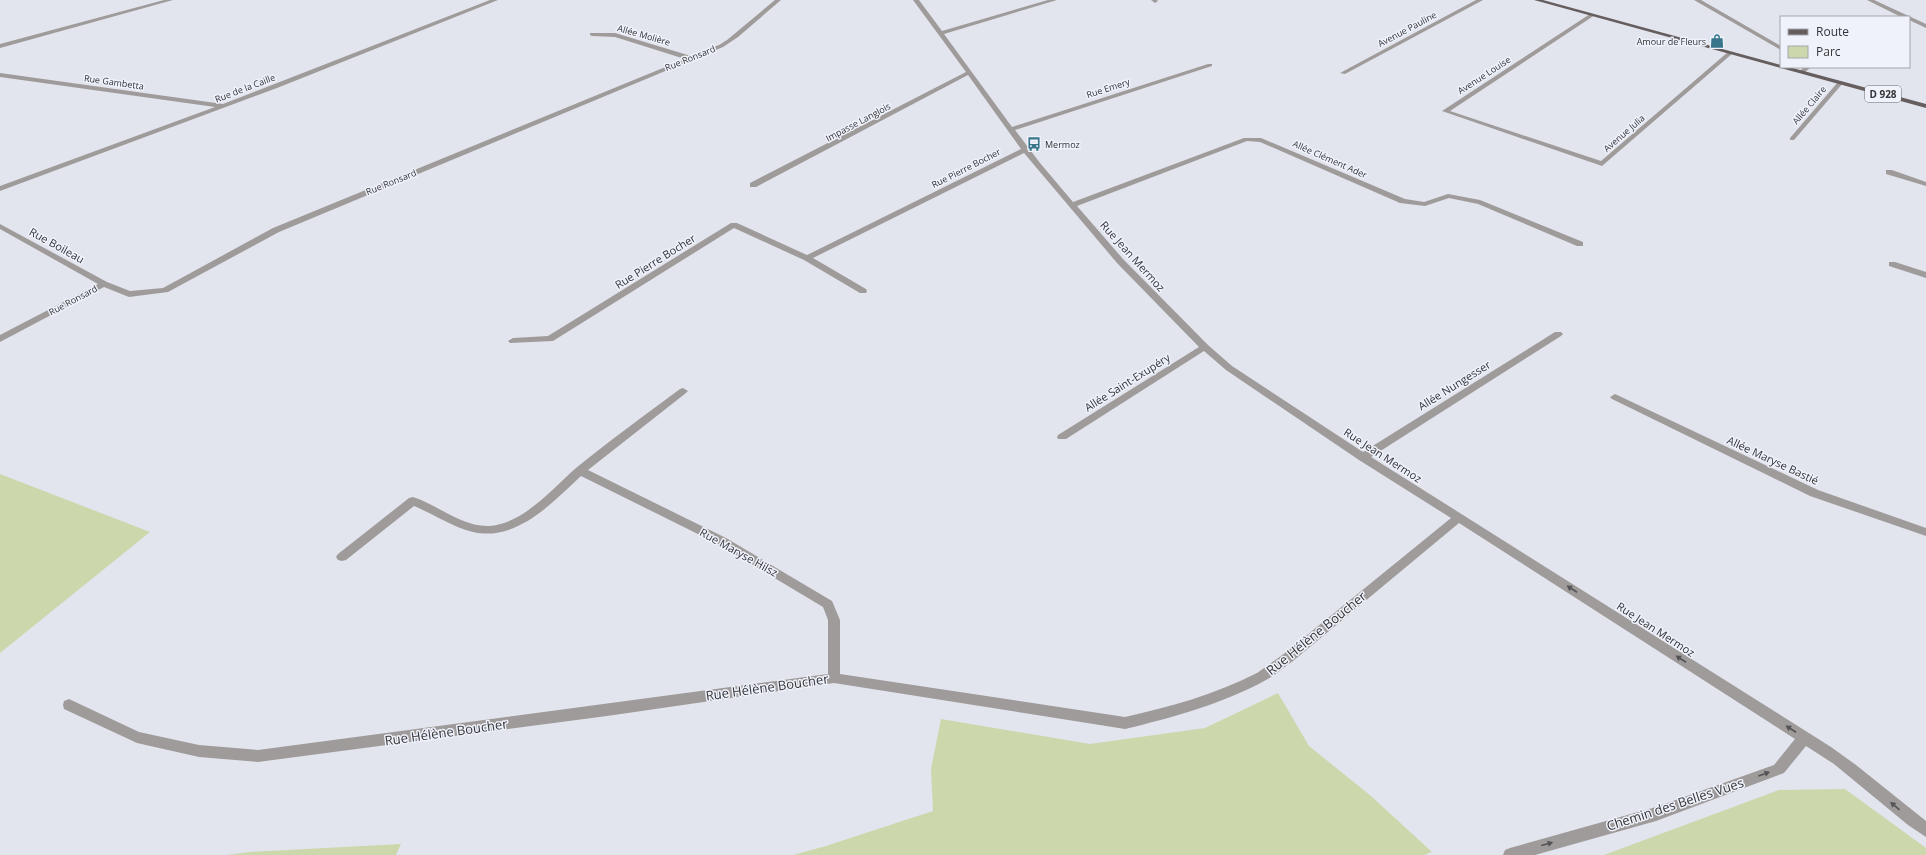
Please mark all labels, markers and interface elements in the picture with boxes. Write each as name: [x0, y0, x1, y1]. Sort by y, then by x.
street label: Avenue Pauline: [1375, 8, 1439, 50]
legend: [1780, 16, 1910, 68]
street label: Allée Molière: [616, 21, 672, 49]
text: Route: [1816, 23, 1849, 40]
shop icon: Amour de Fleurs: [1709, 33, 1725, 49]
place label: Amour de Fleurs: [1637, 35, 1706, 48]
street label: Rue Ronsard: [663, 42, 717, 74]
text: Parc: [1816, 43, 1841, 60]
street label: Avenue Louise: [1455, 53, 1513, 97]
street label: Rue Gambetta: [83, 71, 145, 93]
street label: Rue de la Caille: [213, 71, 277, 105]
street label: Rue Emery: [1085, 75, 1132, 101]
street label: Allée Claire: [1789, 83, 1829, 127]
road number: D 928: [1865, 86, 1901, 102]
street label: Impasse Langlois: [823, 99, 893, 145]
street label: Avenue Julia: [1600, 111, 1648, 155]
bus stop icon: Mermoz: [1026, 136, 1042, 152]
street label: Allée Clément Ader: [1291, 137, 1370, 181]
place label: Mermoz: [1045, 138, 1080, 151]
street label: Rue Pierre Bocher: [929, 145, 1003, 191]
street label: Rue Ronsard: [364, 166, 418, 198]
street label: Rue Jean Mermoz: [1097, 218, 1169, 294]
street label: Rue Boileau: [27, 224, 87, 266]
street label: Rue Pierre Bocher: [612, 230, 699, 292]
street label: Rue Ronsard: [46, 282, 100, 318]
street label: Allée Saint-Exupéry: [1081, 349, 1173, 414]
street label: Allée Nungesser: [1415, 356, 1494, 413]
street label: Rue Jean Mermoz: [1341, 424, 1425, 486]
street label: Allée Maryse Bastié: [1725, 432, 1821, 488]
street label: Rue Maryse Hilsz: [697, 524, 781, 580]
one-way arrow: [1566, 586, 1578, 593]
street label: Rue Hélène Boucher: [1262, 587, 1370, 679]
street label: Rue Jean Mermoz: [1614, 598, 1698, 660]
one-way arrow: [1675, 656, 1687, 663]
street label: Rue Hélène Boucher: [704, 669, 830, 705]
street label: Rue Hélène Boucher: [383, 714, 509, 750]
one-way arrow: [1785, 726, 1797, 733]
one-way arrow: [1759, 771, 1771, 777]
street label: Chemin des Belles Vues: [1604, 773, 1746, 835]
one-way arrow: [1891, 802, 1900, 811]
one-way arrow: [1541, 841, 1553, 847]

